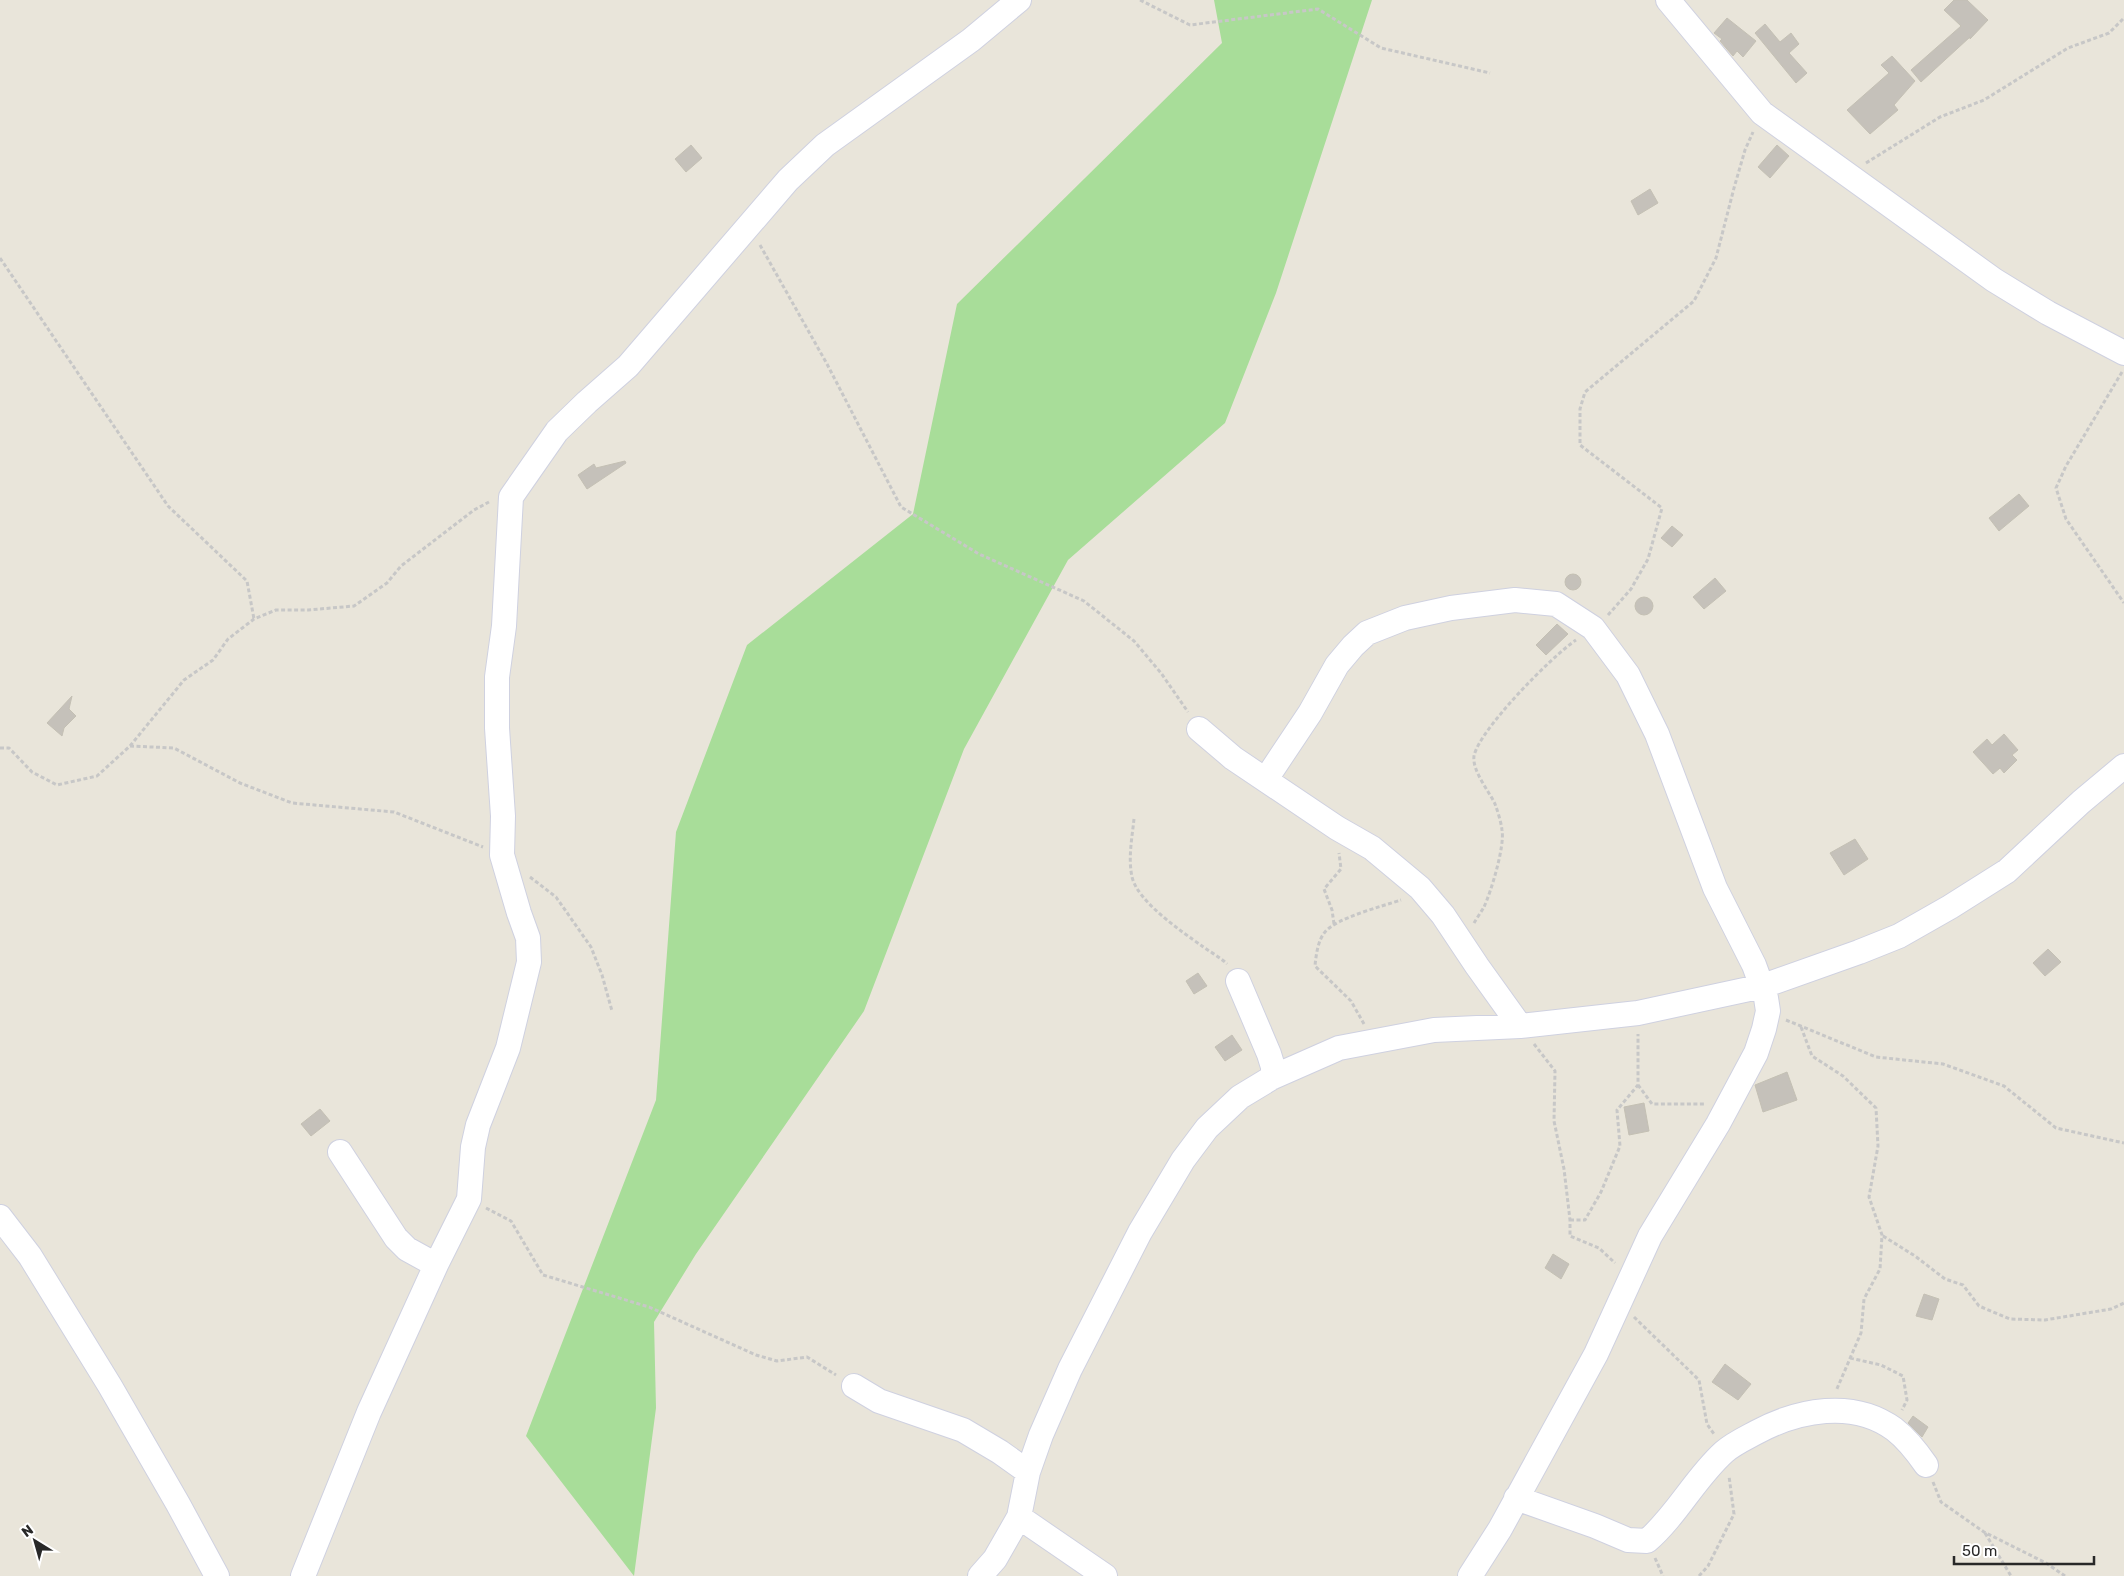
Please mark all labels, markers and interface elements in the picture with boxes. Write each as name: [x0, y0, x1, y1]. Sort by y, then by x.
north arrow: [10, 1516, 60, 1566]
text: N: [18, 1521, 37, 1541]
scale bar: [1954, 1534, 2094, 1566]
text: 50 m: [1962, 1542, 1997, 1560]

